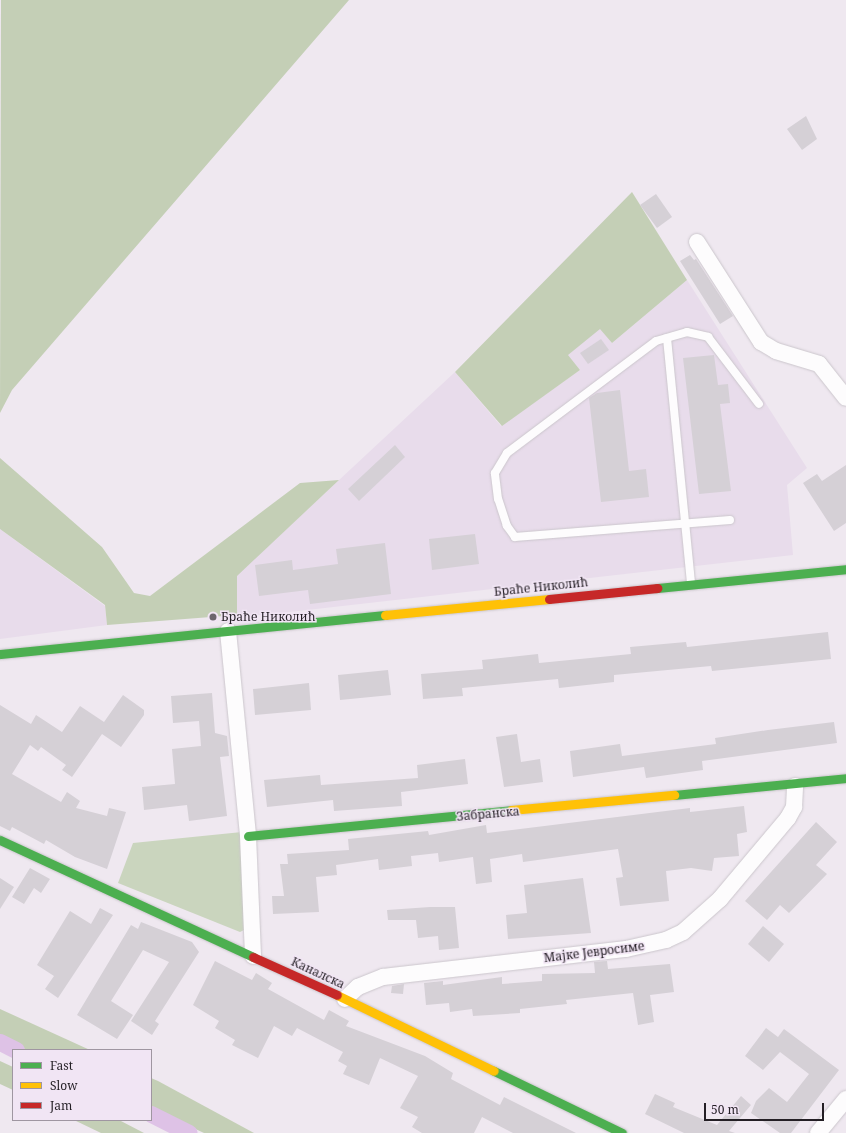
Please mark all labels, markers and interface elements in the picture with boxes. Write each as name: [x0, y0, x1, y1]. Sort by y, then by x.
street label: Браће Николић: [493, 575, 589, 599]
place label: Браће Николић: [221, 610, 316, 624]
marker: Браће Николић: [208, 612, 218, 622]
street label: Забранска: [456, 804, 520, 824]
street label: Мајке Јевросиме: [543, 939, 645, 965]
street label: Каналска: [289, 954, 347, 992]
legend: [12, 1049, 152, 1121]
text: Fast: [50, 1057, 73, 1074]
text: Slow: [50, 1077, 78, 1094]
scale bar: [706, 1095, 826, 1121]
text: Jam: [50, 1097, 72, 1114]
text: 50 m: [711, 1101, 739, 1118]

